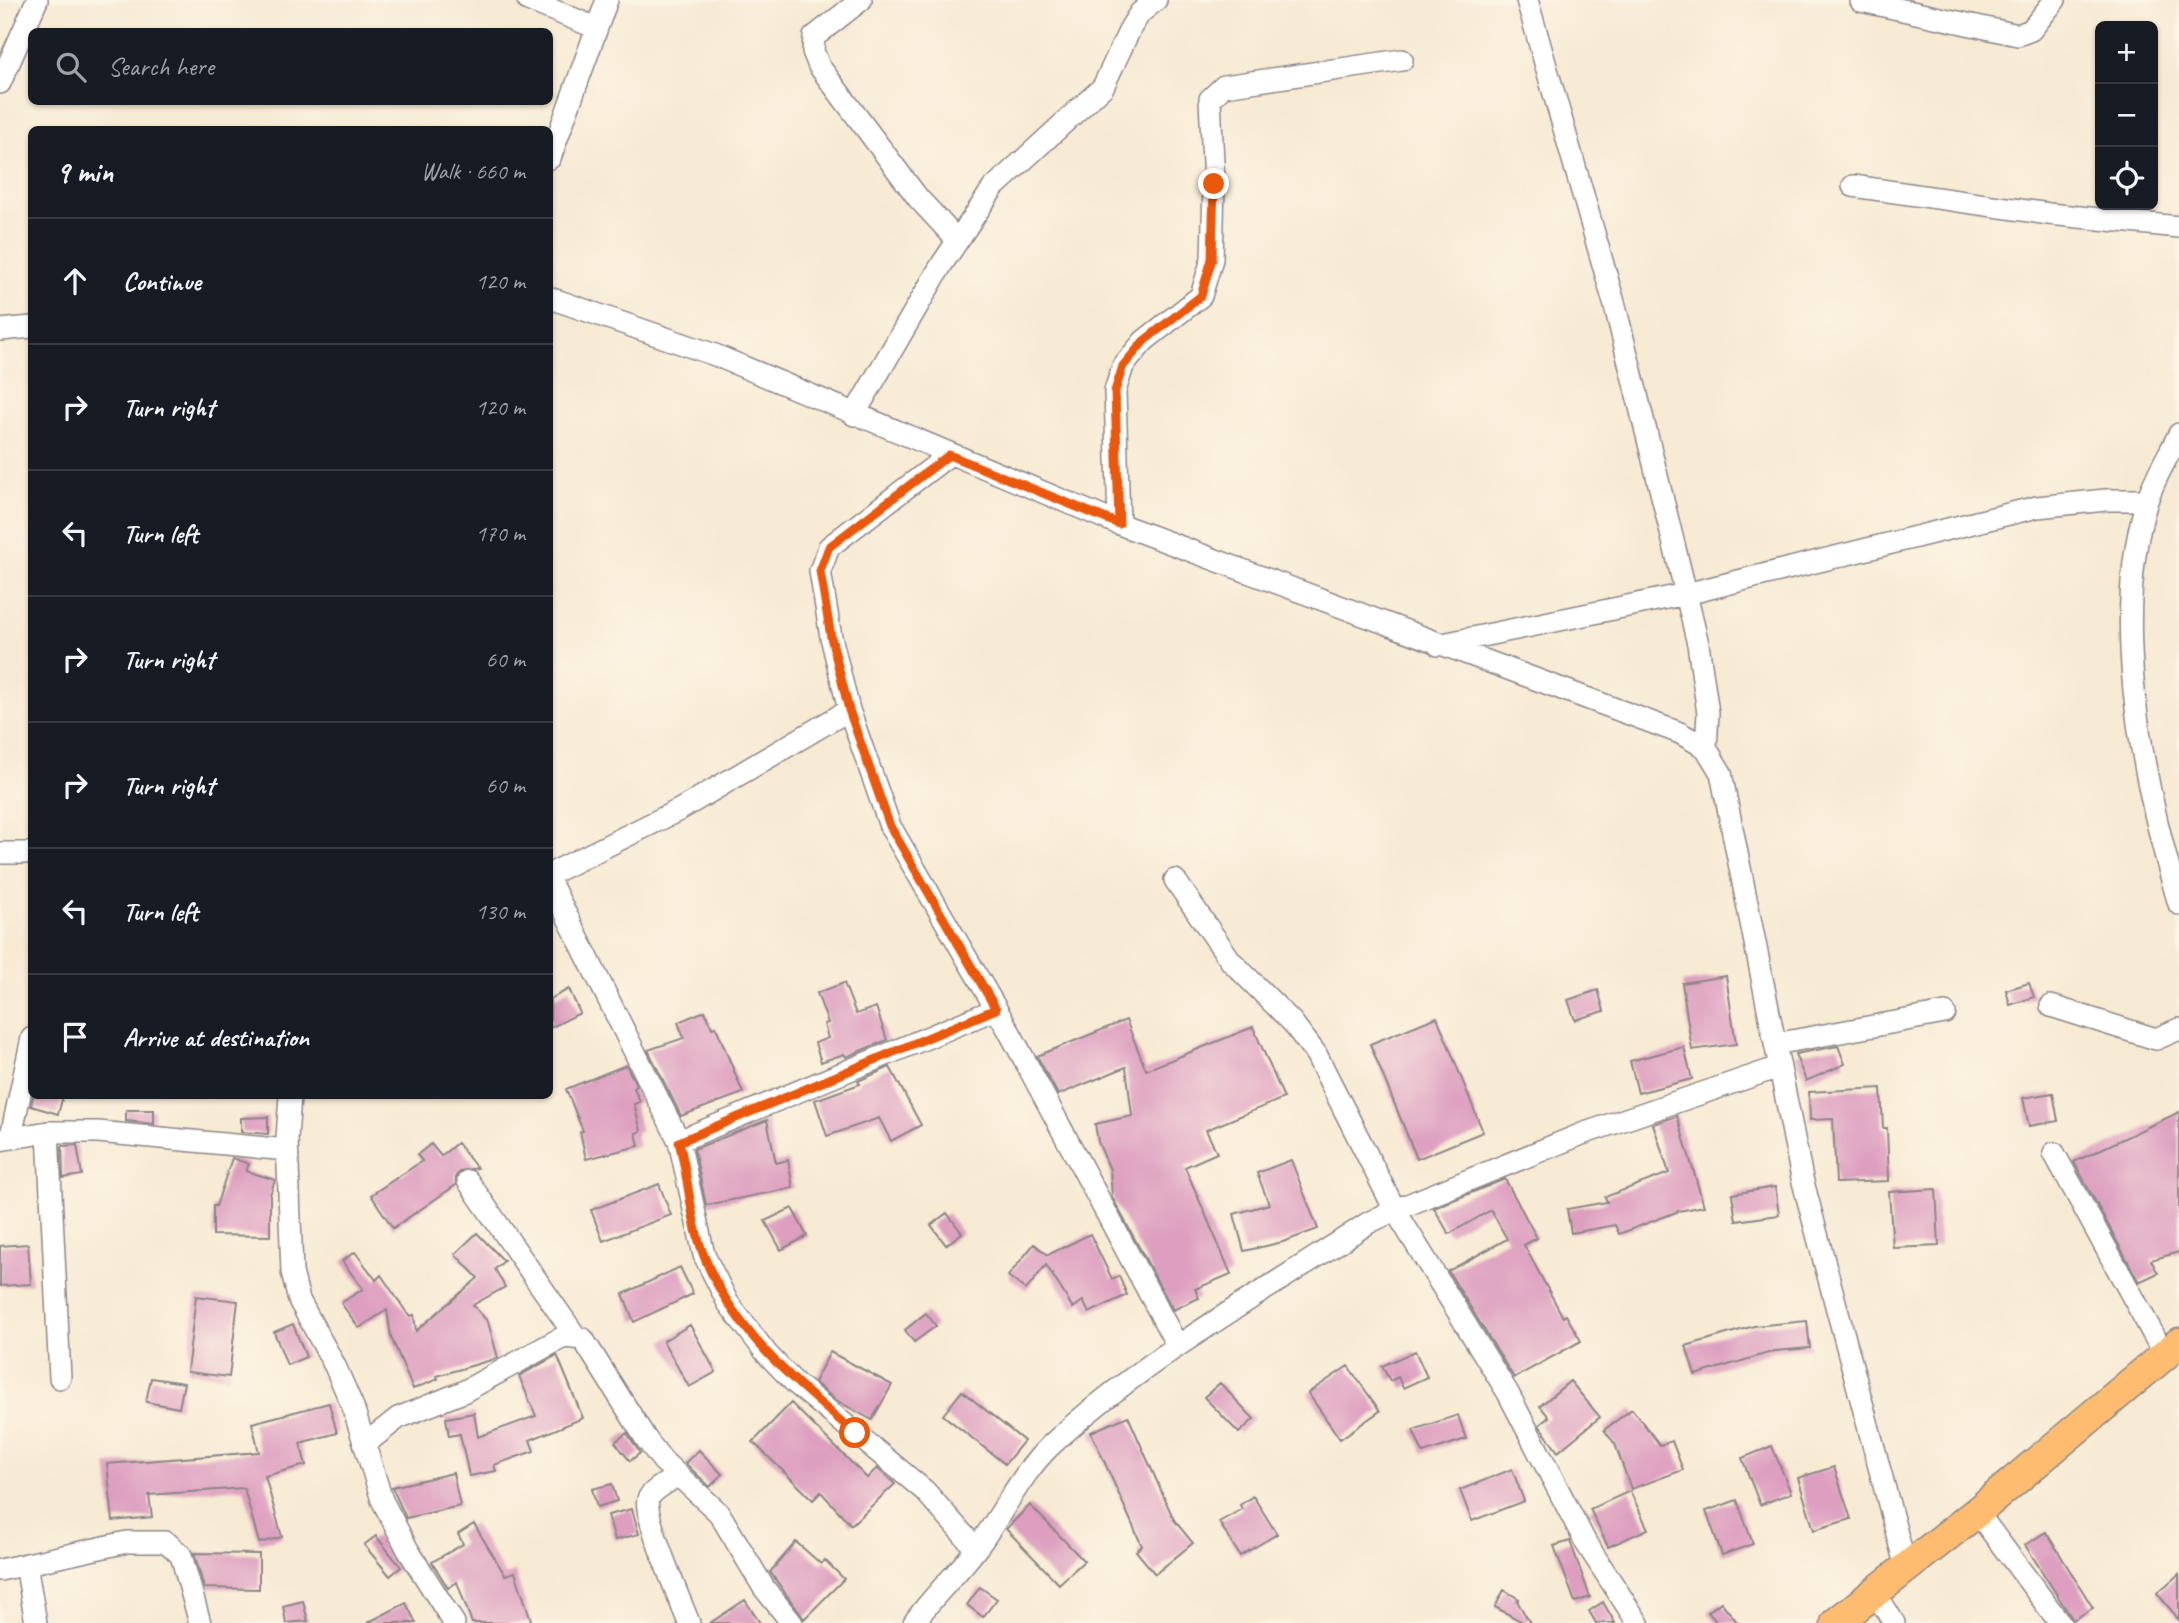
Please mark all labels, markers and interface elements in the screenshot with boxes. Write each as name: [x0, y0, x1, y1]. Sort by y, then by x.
map controls: [2095, 21, 2158, 210]
button: +: [2095, 21, 2158, 84]
search box: [28, 28, 553, 105]
icon: search: [52, 48, 90, 86]
text: Search here: [108, 50, 214, 83]
button: −: [2095, 84, 2158, 147]
button: locate: [2095, 147, 2158, 210]
text: 9 min: [56, 153, 113, 191]
text: Walk · 660 m: [421, 157, 525, 186]
route end: [1198, 168, 1229, 199]
icon: ahead: [56, 262, 94, 300]
text: Continue: [123, 265, 201, 298]
text: 120 m: [476, 267, 525, 296]
icon: right: [56, 388, 94, 426]
text: Turn right: [123, 391, 214, 424]
text: 120 m: [476, 393, 525, 422]
icon: left: [56, 514, 94, 552]
text: Turn left: [123, 517, 198, 550]
text: 170 m: [476, 519, 525, 548]
icon: right: [56, 640, 94, 678]
text: Turn right: [123, 643, 214, 676]
text: 60 m: [486, 645, 525, 674]
icon: right: [56, 766, 94, 804]
text: Turn right: [123, 769, 214, 802]
text: 60 m: [486, 771, 525, 800]
icon: left: [56, 892, 94, 930]
text: Turn left: [123, 895, 198, 928]
text: 130 m: [476, 897, 525, 926]
icon: arrive: [56, 1018, 94, 1056]
text: Arrive at destination: [123, 1021, 309, 1054]
route start: [839, 1417, 870, 1448]

